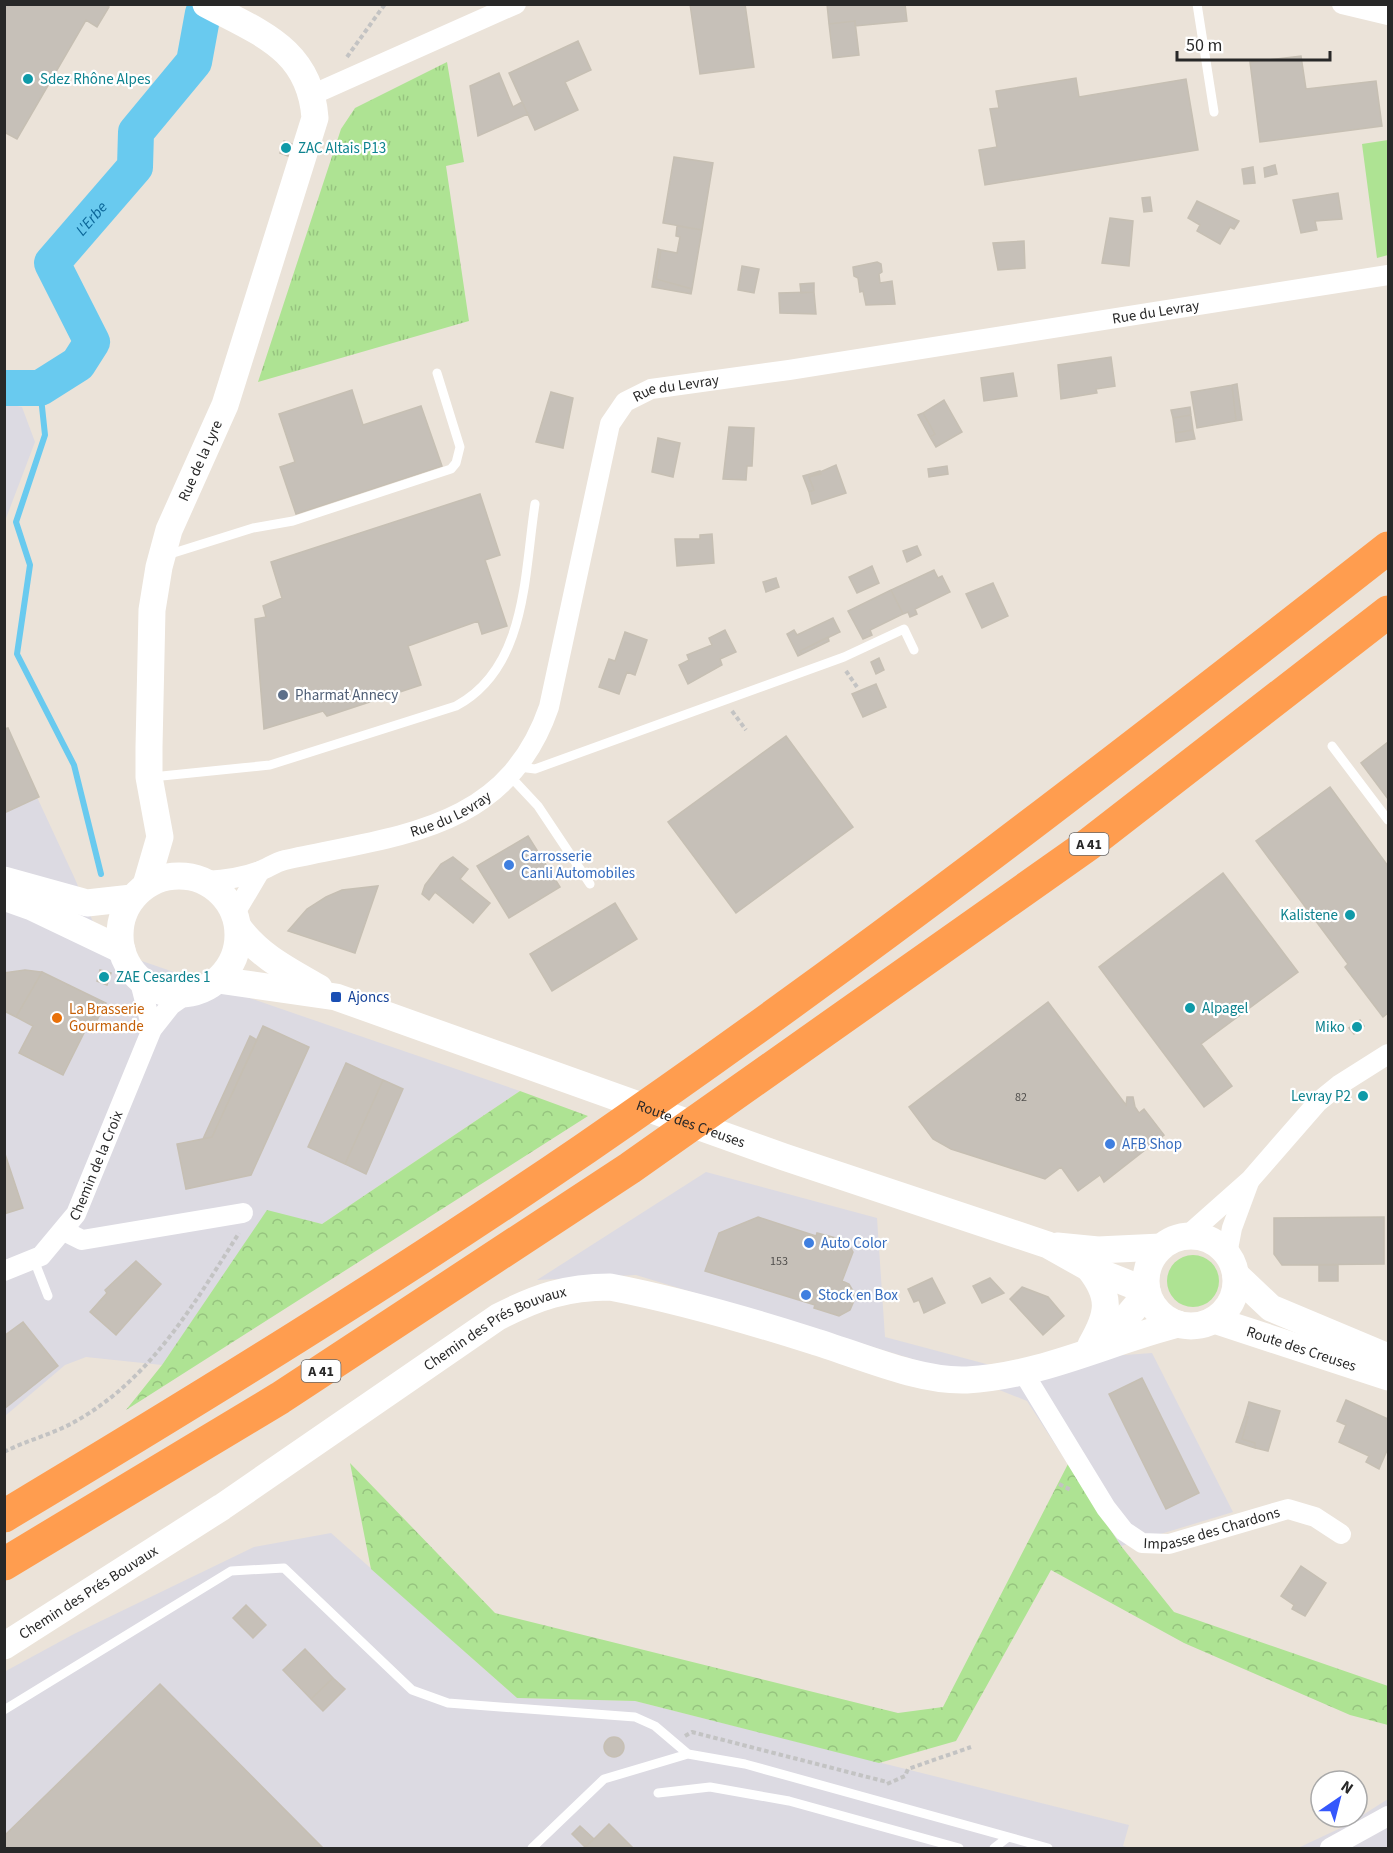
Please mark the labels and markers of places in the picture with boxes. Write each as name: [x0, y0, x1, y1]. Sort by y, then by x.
place label: Sdez Rhône Alpes: [40, 69, 151, 90]
marker: Sdez Rhône Alpes: [21, 72, 35, 86]
place label: ZAC Altais P13: [298, 138, 386, 159]
marker: ZAC Altais P13: [279, 141, 293, 155]
place label: Pharmat Annecy: [295, 685, 398, 706]
marker: Pharmat Annecy: [276, 688, 290, 702]
place label: Carrosserie Canli Automobiles: [521, 846, 635, 884]
marker: Carrosserie Canli Automobiles: [502, 858, 516, 872]
place label: Kalistene: [1280, 905, 1338, 926]
marker: Kalistene: [1343, 908, 1357, 922]
place label: ZAE Cesardes 1: [116, 967, 210, 988]
marker: ZAE Cesardes 1: [97, 970, 111, 984]
place label: Ajoncs: [348, 987, 389, 1008]
marker: Ajoncs: [329, 990, 343, 1004]
place label: Alpagel: [1202, 998, 1248, 1019]
place label: La Brasserie Gourmande: [69, 999, 144, 1037]
marker: Alpagel: [1183, 1001, 1197, 1015]
marker: La Brasserie Gourmande: [50, 1011, 64, 1025]
place label: Miko: [1315, 1017, 1345, 1038]
marker: Miko: [1350, 1020, 1364, 1034]
place label: Levray P2: [1291, 1086, 1351, 1107]
marker: Levray P2: [1356, 1089, 1370, 1103]
place label: AFB Shop: [1122, 1134, 1182, 1155]
marker: AFB Shop: [1103, 1137, 1117, 1151]
place label: Auto Color: [821, 1233, 888, 1254]
marker: Auto Color: [802, 1236, 816, 1250]
place label: Stock en Box: [818, 1285, 898, 1306]
marker: Stock en Box: [799, 1288, 813, 1302]

